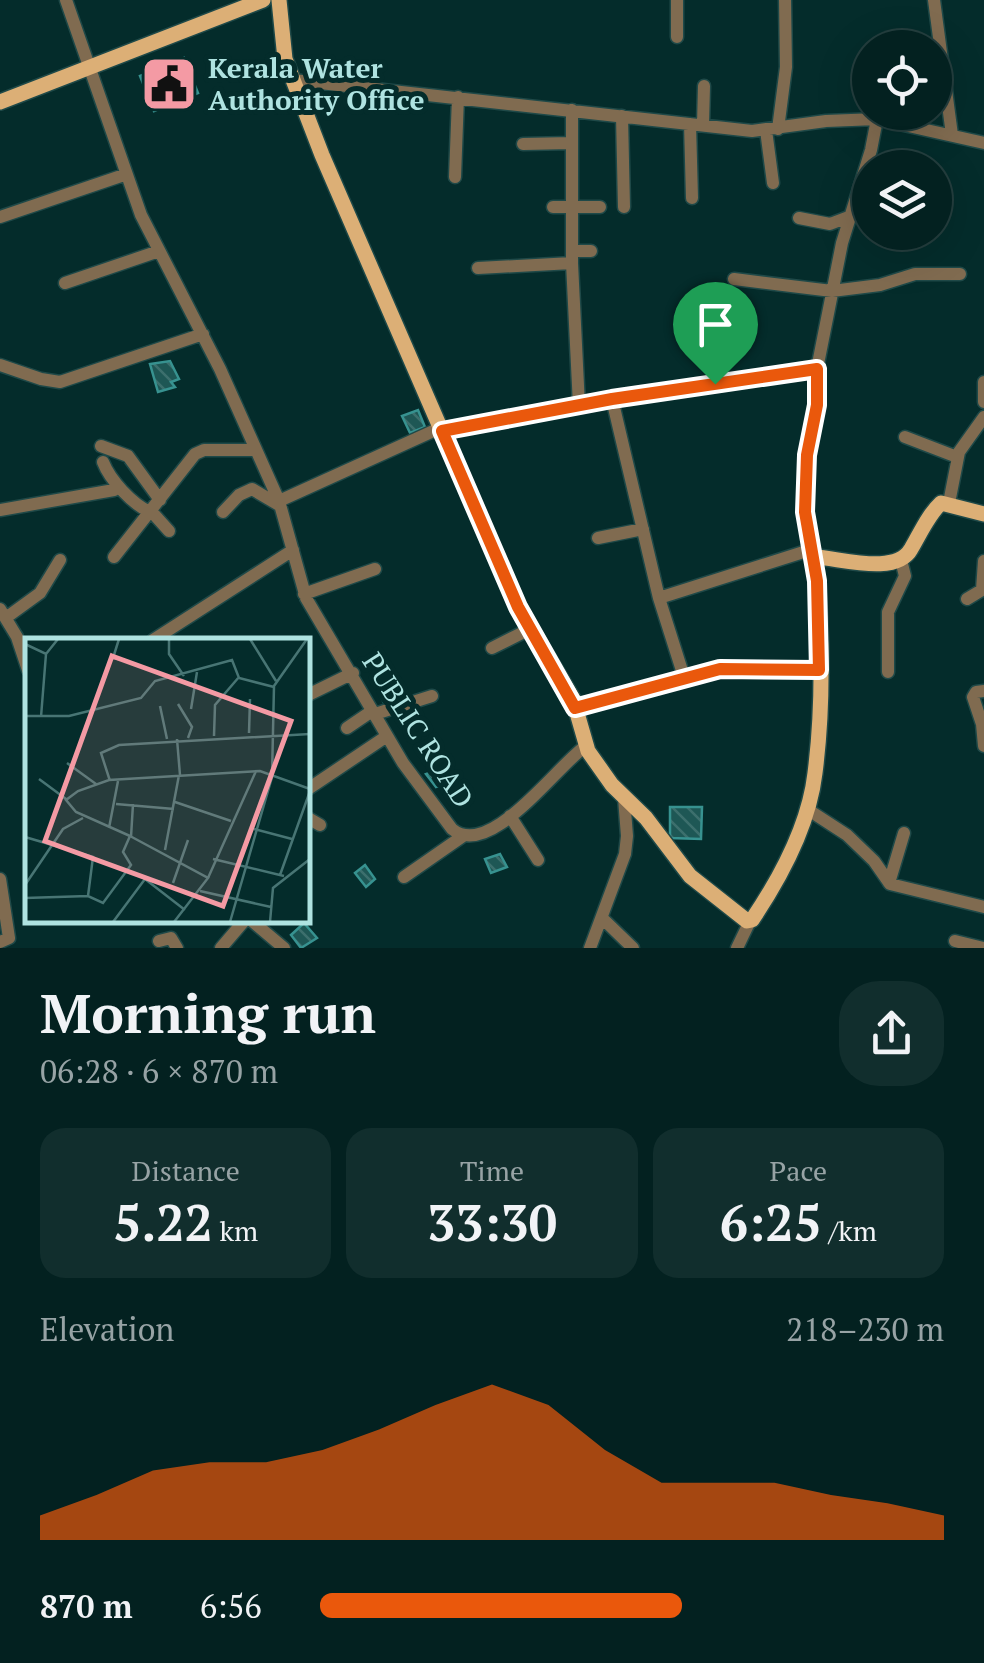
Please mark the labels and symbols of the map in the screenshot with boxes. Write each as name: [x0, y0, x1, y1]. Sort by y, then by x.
place label: Kerala Water Authority Office: [208, 49, 424, 118]
public building icon: Kerala Water Authority Office: [139, 54, 199, 114]
pin: [673, 282, 758, 385]
inset map: [25, 638, 310, 923]
street label: PUBLIC ROAD: [354, 645, 482, 814]

